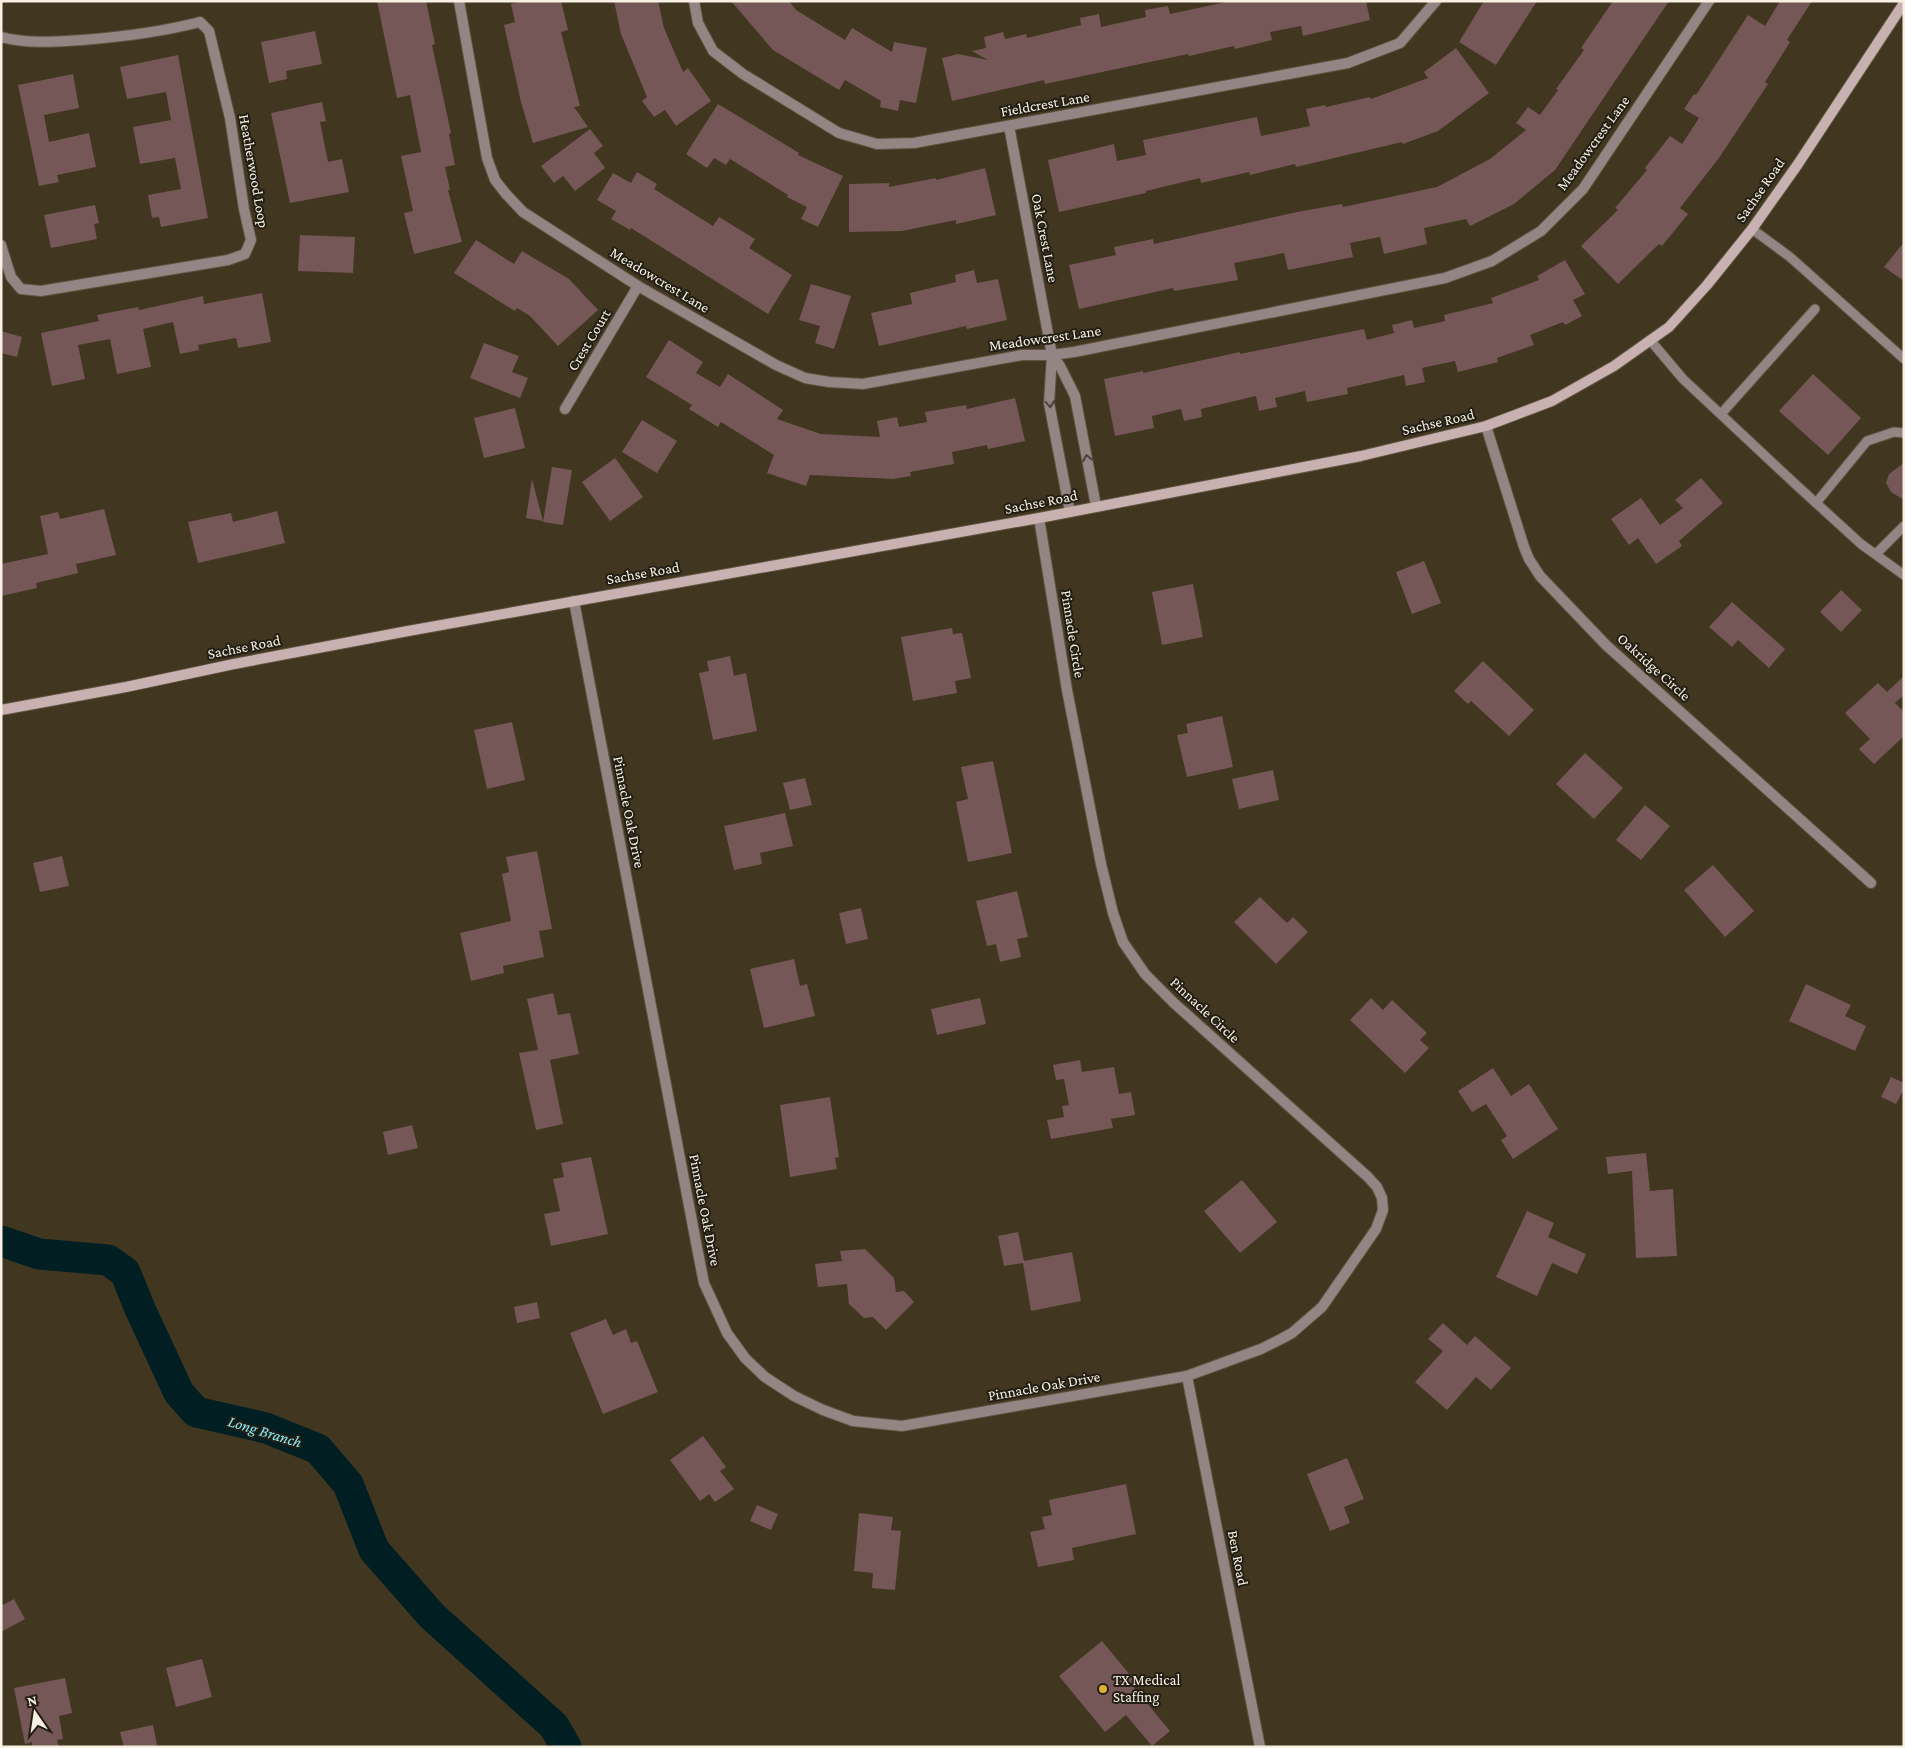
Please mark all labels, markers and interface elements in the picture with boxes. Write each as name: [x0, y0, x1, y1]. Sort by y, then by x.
street label: Fieldcrest Lane: [999, 88, 1091, 120]
street label: Meadowcrest Lane: [1553, 92, 1633, 193]
street label: Heatherwood Loop: [235, 113, 272, 229]
street label: Sachse Road: [1732, 155, 1788, 225]
street label: Oak Crest Lane: [1029, 192, 1062, 284]
street label: Meadowcrest Lane: [608, 244, 713, 316]
street label: Crest Court: [564, 306, 614, 374]
street label: Meadowcrest Lane: [988, 322, 1102, 354]
one-way arrow: [1044, 400, 1055, 408]
street label: Sachse Road: [1400, 406, 1476, 438]
one-way arrow: [1083, 454, 1093, 463]
street label: Sachse Road: [1003, 487, 1079, 517]
street label: Sachse Road: [605, 559, 681, 587]
street label: Pinnacle Circle: [1058, 589, 1088, 679]
street label: Oakridge Circle: [1614, 630, 1694, 705]
street label: Sachse Road: [206, 632, 282, 662]
street label: Pinnacle Oak Drive: [610, 755, 648, 870]
street label: Pinnacle Circle: [1167, 974, 1243, 1046]
street label: Pinnacle Oak Drive: [686, 1153, 724, 1268]
street label: Pinnacle Oak Drive: [987, 1368, 1102, 1404]
water label: Long Branch: [226, 1412, 304, 1452]
street label: Ben Road: [1225, 1529, 1251, 1587]
place label: TX Medical Staffing: [1113, 1672, 1180, 1706]
marker: TX Medical Staffing: [1097, 1683, 1109, 1695]
north arrow: [10, 1688, 60, 1738]
text: N: [26, 1691, 39, 1709]

